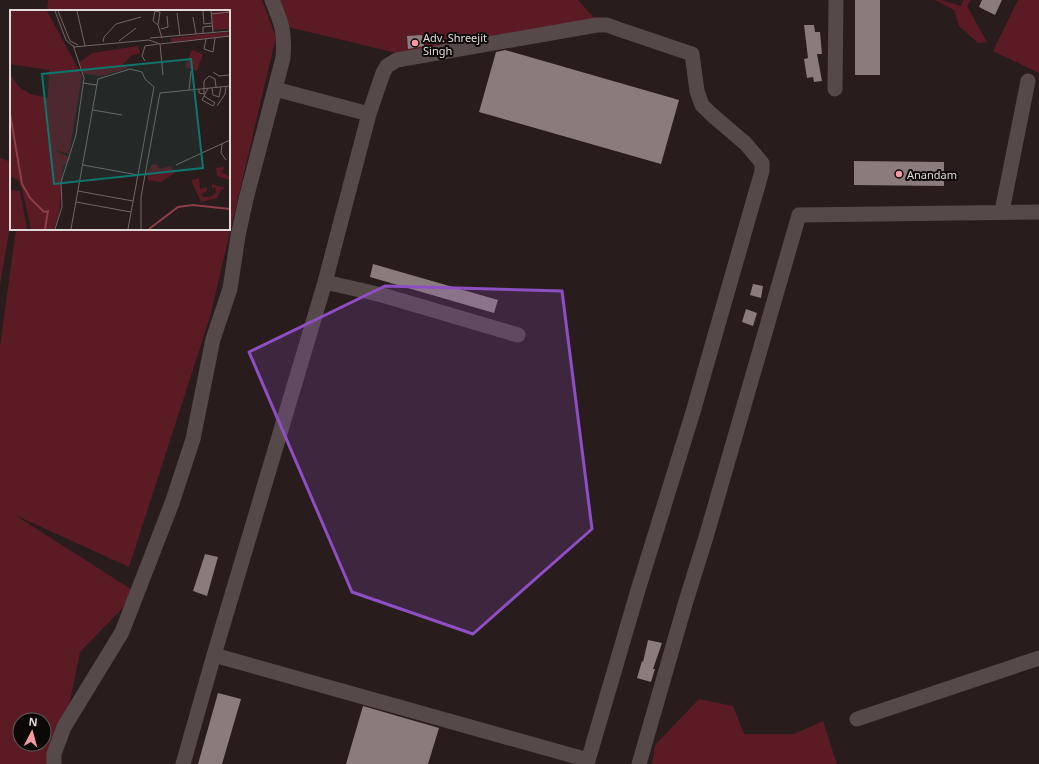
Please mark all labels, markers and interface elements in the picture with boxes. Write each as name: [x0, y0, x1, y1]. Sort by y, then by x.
inset map: [10, 10, 230, 230]
place label: Adv. Shreejit Singh: [423, 30, 487, 58]
marker: Adv. Shreejit Singh: [410, 38, 420, 48]
place label: Anandam: [907, 167, 957, 182]
marker: Anandam: [894, 169, 904, 179]
north arrow: [12, 712, 52, 752]
text: N: [28, 714, 38, 729]

